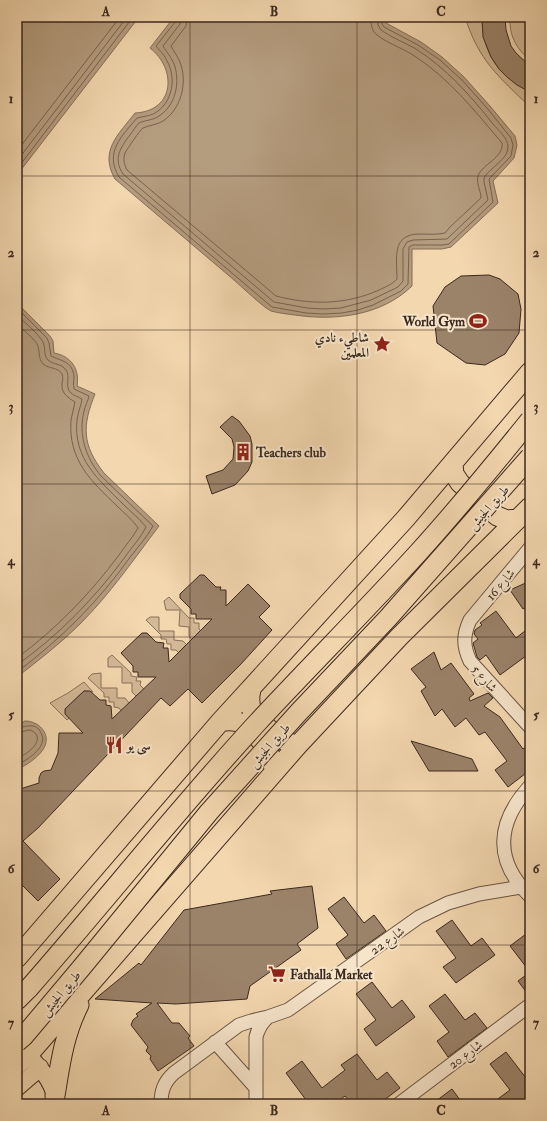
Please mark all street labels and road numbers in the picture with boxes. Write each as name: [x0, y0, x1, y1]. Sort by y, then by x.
street label: طريق الجيش: [464, 482, 514, 534]
street label: شارع 16: [483, 566, 521, 606]
street label: شارع 5: [466, 662, 501, 698]
street label: طريق الجيش: [245, 720, 295, 772]
street label: شارع 22: [367, 923, 410, 961]
street label: طريق الجيش: [37, 968, 85, 1020]
street label: شارع 20: [445, 1037, 488, 1075]

